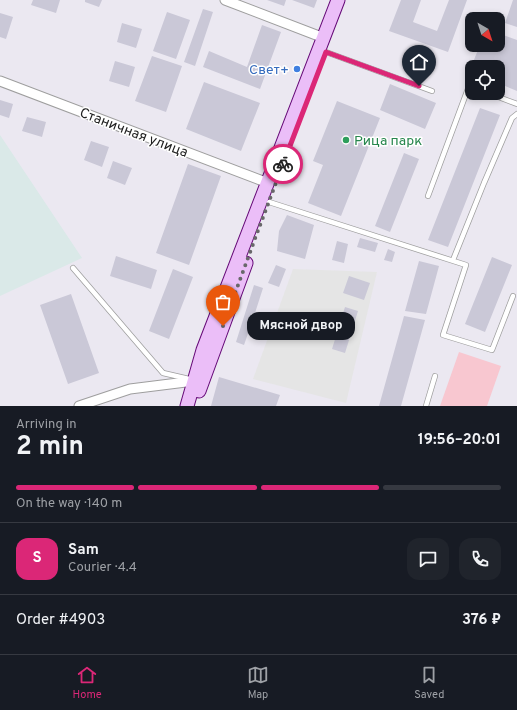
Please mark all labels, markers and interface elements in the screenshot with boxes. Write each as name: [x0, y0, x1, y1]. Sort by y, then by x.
north arrow: [465, 12, 505, 52]
map controls: [465, 12, 505, 100]
pin: [402, 45, 436, 86]
icon: home: [408, 51, 430, 73]
button: locate: [465, 60, 505, 100]
place label: Свет+: [249, 62, 289, 79]
marker: Свет+: [292, 64, 302, 74]
street label: Станичная улица: [77, 105, 190, 162]
place label: Рица парк: [354, 133, 422, 150]
marker: Рица парк: [341, 135, 351, 145]
courier: [263, 144, 303, 184]
icon: bike: [272, 153, 294, 175]
pin: [206, 285, 240, 326]
icon: bag: [212, 291, 234, 313]
callout: Мясной двор: [247, 312, 355, 340]
text: Мясной двор: [259, 318, 343, 334]
text: Arriving in: [16, 417, 77, 433]
text: 2 min: [16, 431, 84, 464]
text: 19:56–20:01: [418, 431, 501, 450]
text: On the way · 140 m: [16, 496, 122, 512]
button: chat: [407, 538, 449, 580]
button: phone: [459, 538, 501, 580]
text: Sam: [68, 541, 99, 560]
text: S: [32, 549, 42, 568]
text: Courier · 4.4: [68, 560, 137, 576]
text: Order #4903: [16, 611, 105, 630]
text: 376 ₽: [462, 611, 501, 630]
tab: Home: [73, 664, 102, 702]
tab: Map: [247, 664, 269, 702]
tab: Saved: [414, 664, 444, 702]

